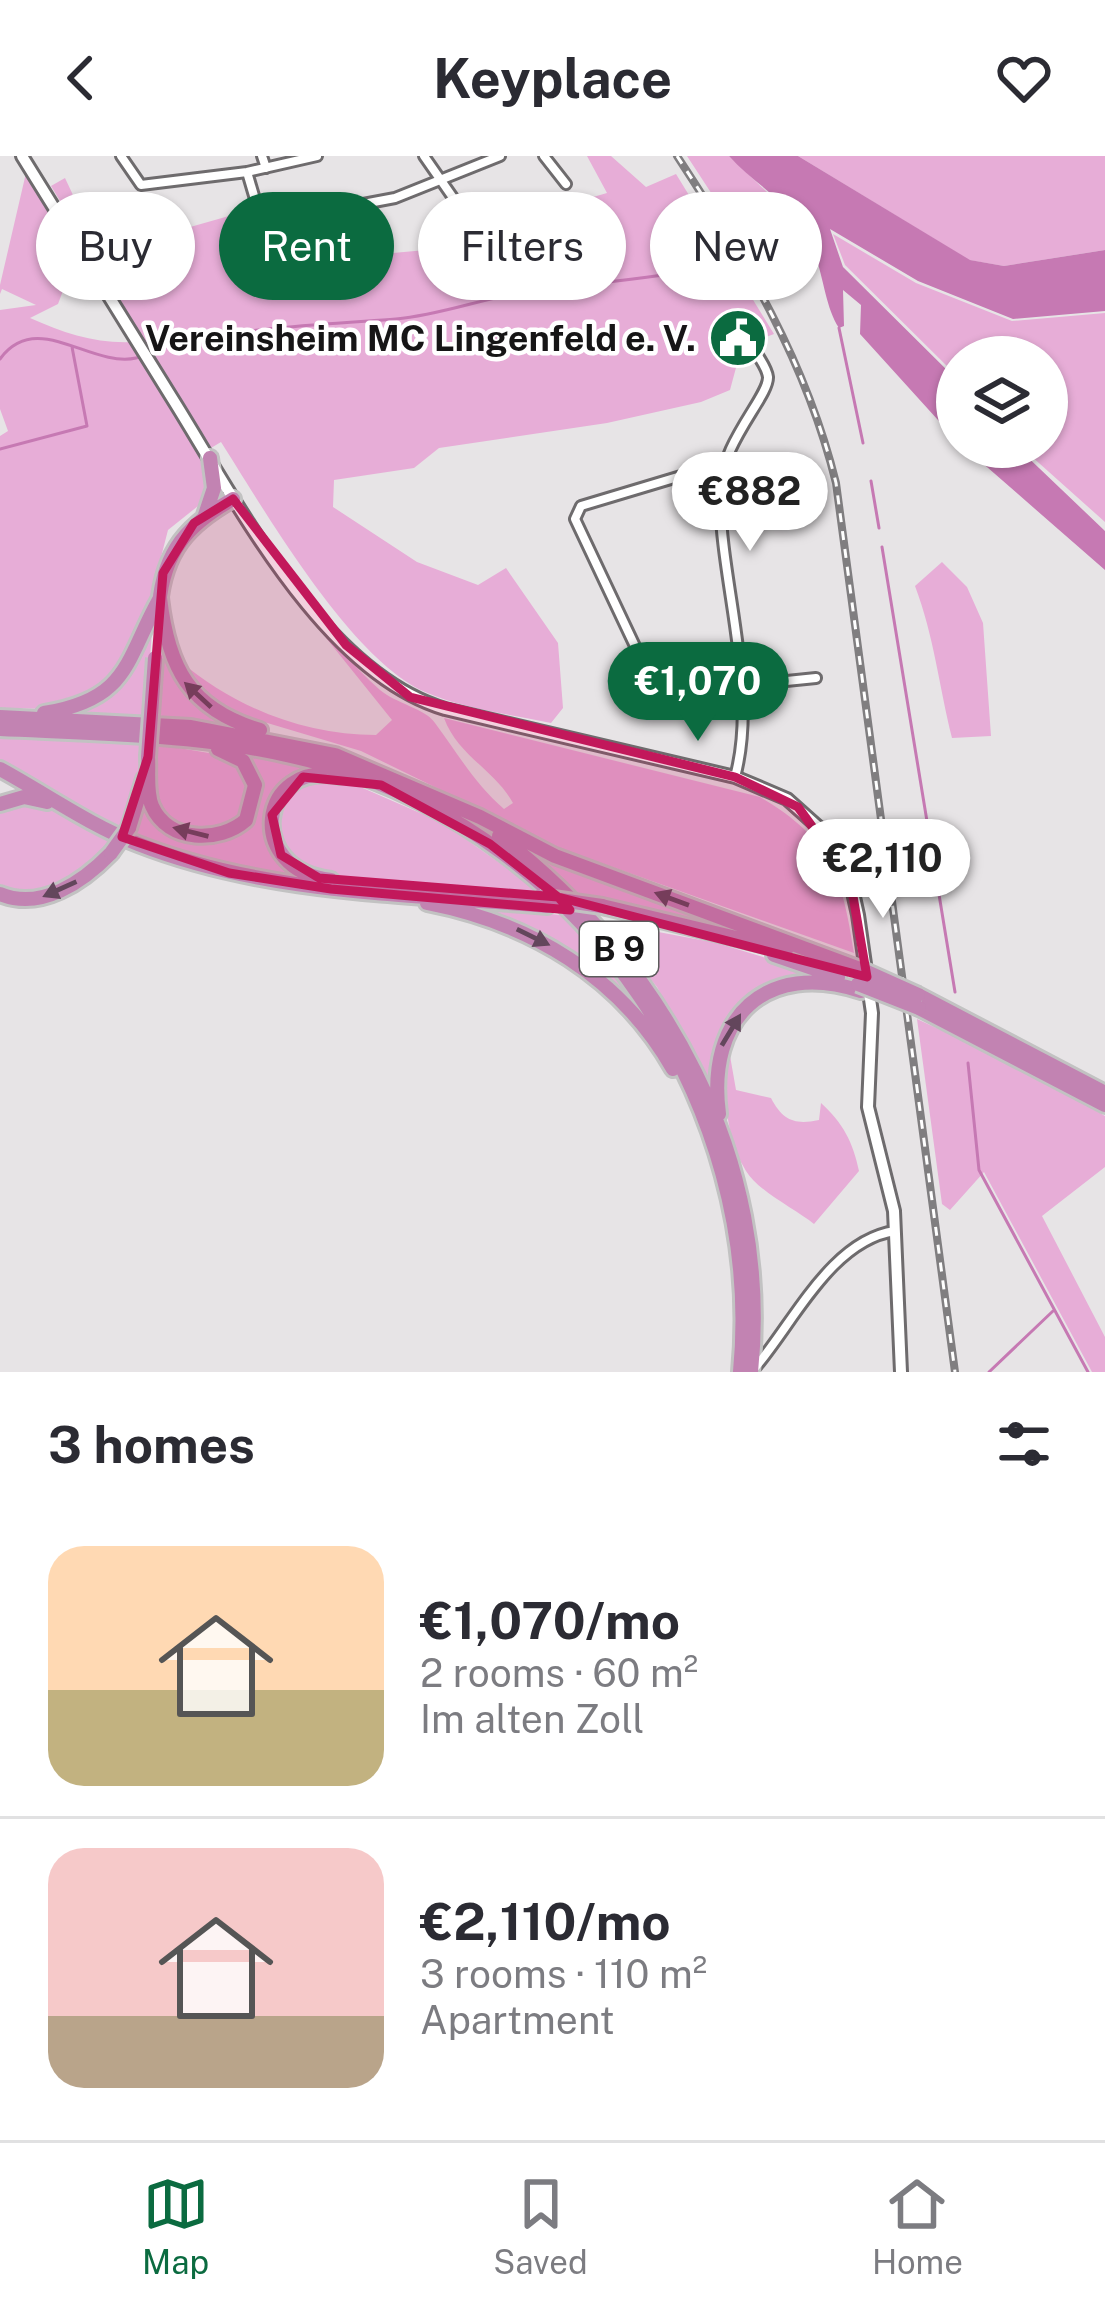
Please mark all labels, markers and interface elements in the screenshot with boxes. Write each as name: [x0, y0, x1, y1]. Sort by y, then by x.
icon: back: [48, 45, 114, 111]
icon: heart: [991, 45, 1057, 111]
text: Keyplace: [433, 47, 672, 110]
chip: Buy: [36, 192, 195, 300]
chip: Rent: [219, 192, 394, 300]
chip: Filters: [418, 192, 626, 300]
chip: New: [650, 192, 822, 300]
public building icon: Vereinsheim MC Lingenfeld e. V.: [707, 307, 769, 369]
place label: Vereinsheim MC Lingenfeld e. V.: [145, 317, 696, 359]
map controls: [936, 336, 1068, 468]
button: layers: [936, 336, 1068, 468]
pin: €882: [679, 452, 821, 554]
text: €882: [699, 468, 801, 514]
pin: €1,070: [600, 642, 796, 744]
text: €1,070: [635, 658, 761, 704]
one-way arrow: [184, 681, 213, 709]
pin: €2,110: [785, 819, 981, 921]
one-way arrow: [172, 822, 209, 841]
text: €2,110: [823, 835, 943, 881]
one-way arrow: [42, 879, 77, 899]
one-way arrow: [654, 889, 690, 907]
road number: B 9: [580, 922, 658, 976]
one-way arrow: [516, 927, 551, 947]
one-way arrow: [719, 1013, 740, 1047]
icon: filters: [991, 1411, 1057, 1477]
text: 3 homes: [48, 1415, 255, 1474]
text: €1,070/mo: [420, 1591, 680, 1650]
icon: home: [144, 1594, 288, 1738]
text: 2 rooms · 60 m²: [420, 1650, 698, 1696]
text: Im alten Zoll: [420, 1696, 644, 1742]
text: €2,110/mo: [420, 1892, 671, 1951]
icon: home: [144, 1896, 288, 2040]
text: 3 rooms · 110 m²: [420, 1951, 707, 1997]
text: Apartment: [420, 1997, 615, 2043]
tab: Map: [142, 2171, 209, 2281]
tab: Saved: [493, 2171, 588, 2281]
tab: Home: [872, 2171, 963, 2281]

